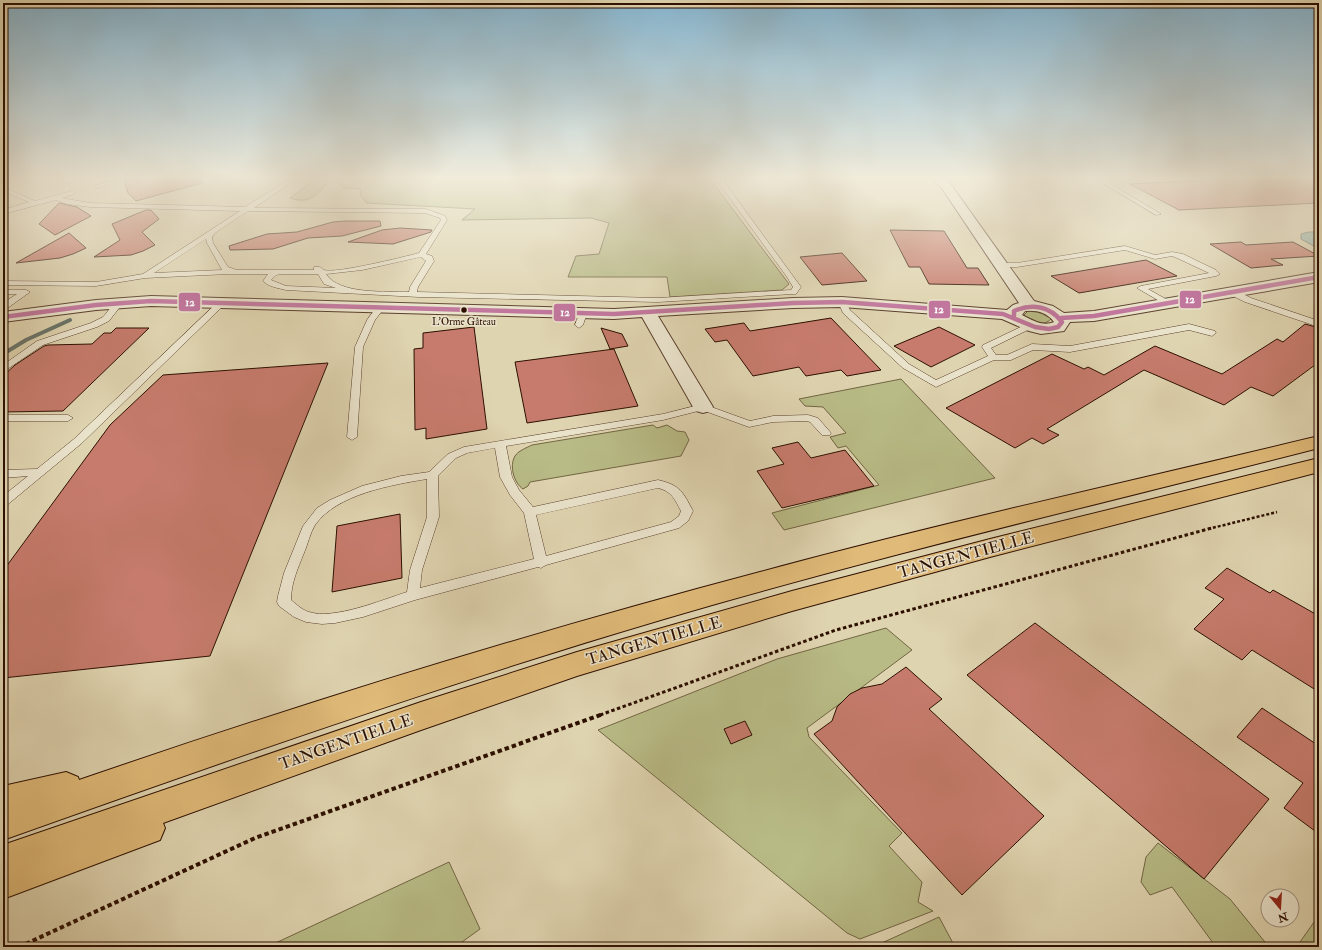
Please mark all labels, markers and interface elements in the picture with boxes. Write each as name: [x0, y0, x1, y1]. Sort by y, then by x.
line badge: 12: [1179, 290, 1202, 309]
line badge: 12: [178, 292, 201, 312]
text: 12: [1185, 293, 1195, 306]
text: 12: [185, 296, 195, 309]
line badge: 12: [928, 300, 951, 319]
line badge: 12: [553, 303, 576, 322]
text: 12: [934, 303, 944, 316]
marker: L'Orme Gâteau: [459, 305, 469, 315]
text: 12: [560, 306, 570, 319]
place label: L'Orme Gâteau: [432, 316, 496, 328]
street label: TANGENTIELLE: [896, 527, 1036, 583]
street label: TANGENTIELLE: [584, 612, 724, 670]
street label: TANGENTIELLE: [277, 710, 415, 774]
north arrow: [1260, 888, 1300, 928]
text: N: [1275, 909, 1291, 925]

